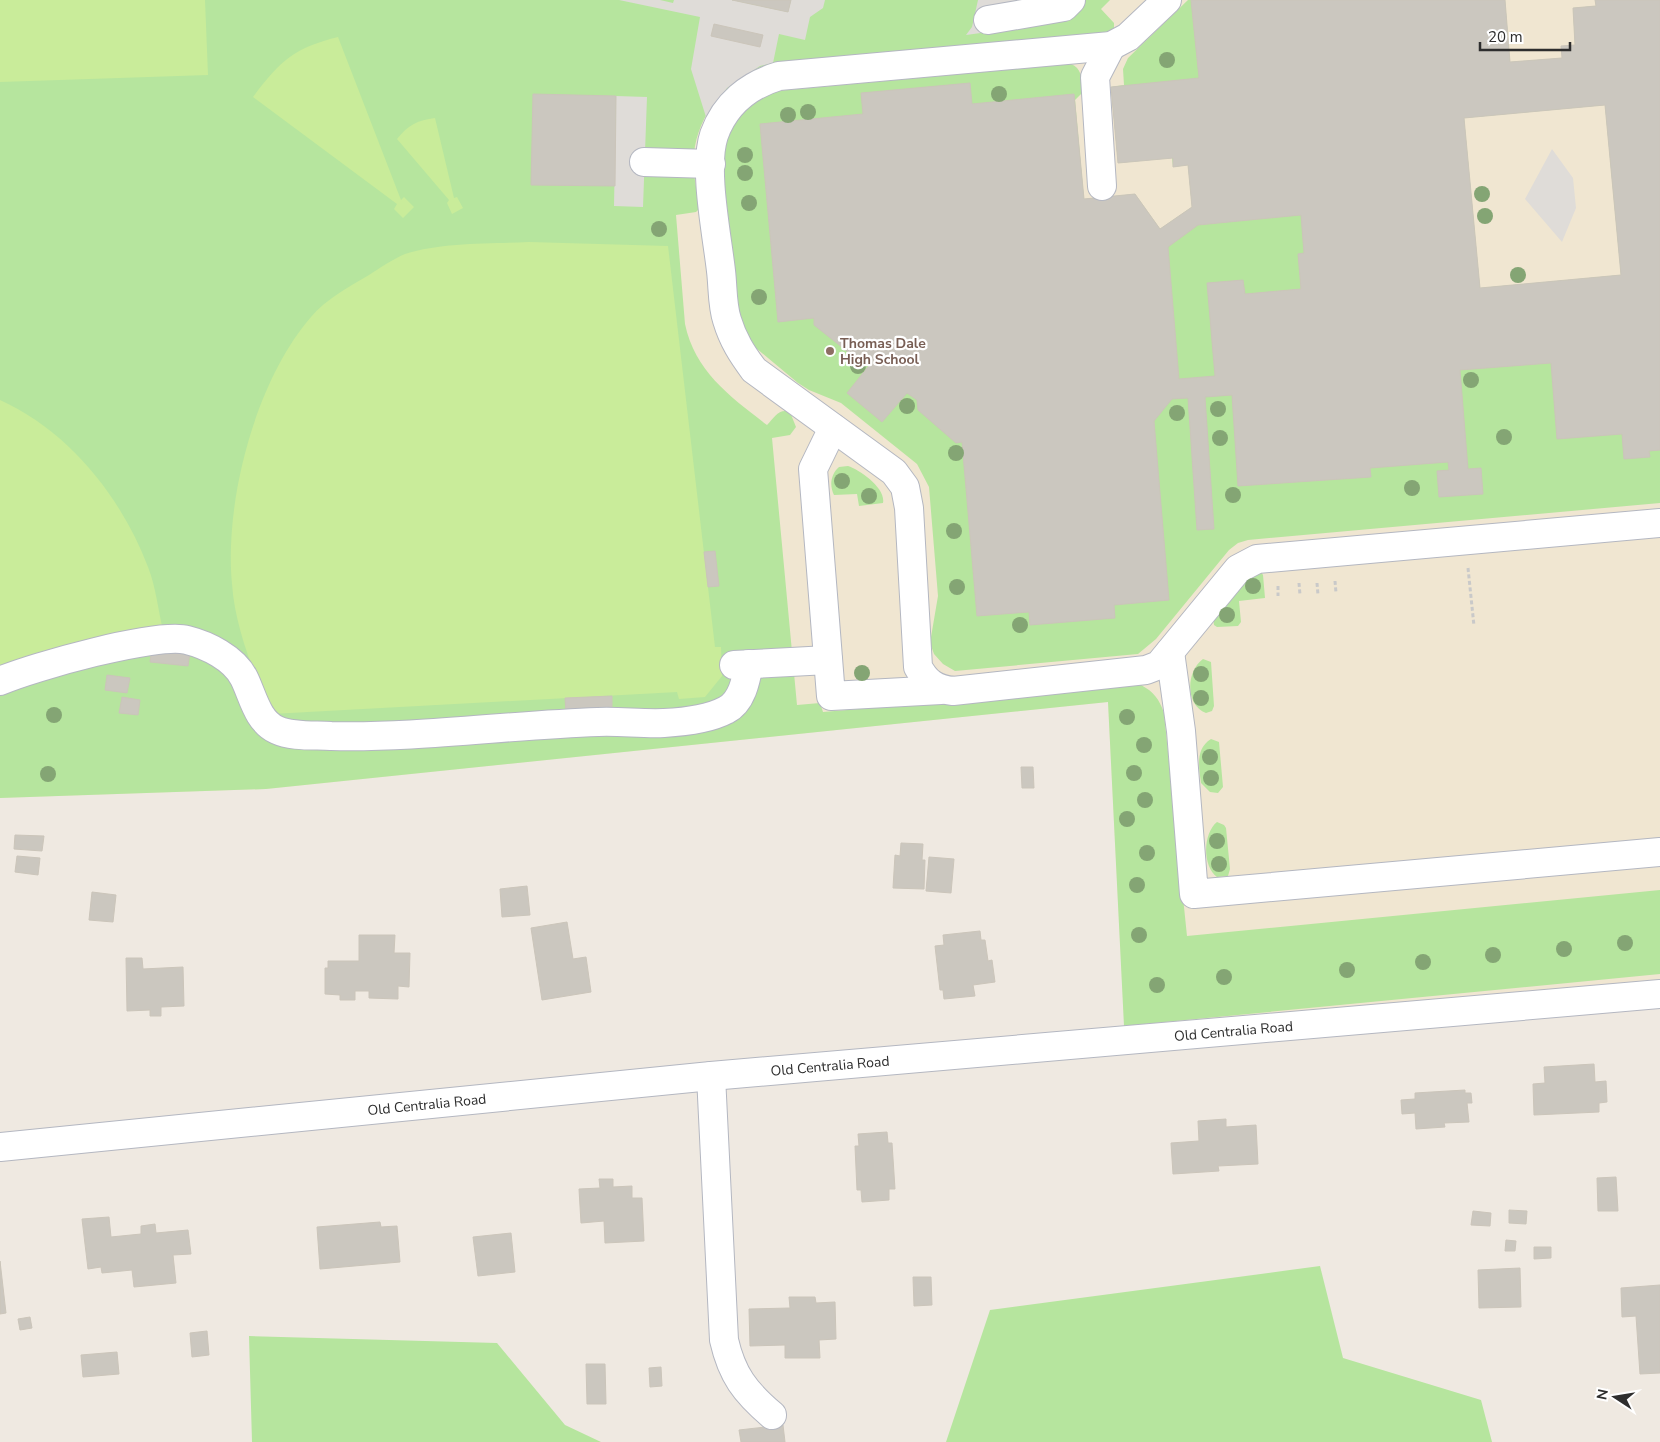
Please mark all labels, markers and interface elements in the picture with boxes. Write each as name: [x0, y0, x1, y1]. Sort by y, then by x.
scale bar: [1480, 20, 1570, 52]
text: 20 m: [1488, 27, 1523, 47]
place label: Thomas Dale High School: [840, 334, 926, 369]
marker: Thomas Dale High School: [824, 345, 836, 357]
street label: Old Centralia Road: [1173, 1017, 1294, 1046]
street label: Old Centralia Road: [770, 1052, 890, 1081]
street label: Old Centralia Road: [367, 1089, 487, 1120]
north arrow: [1590, 1372, 1640, 1422]
text: N: [1592, 1387, 1613, 1402]

